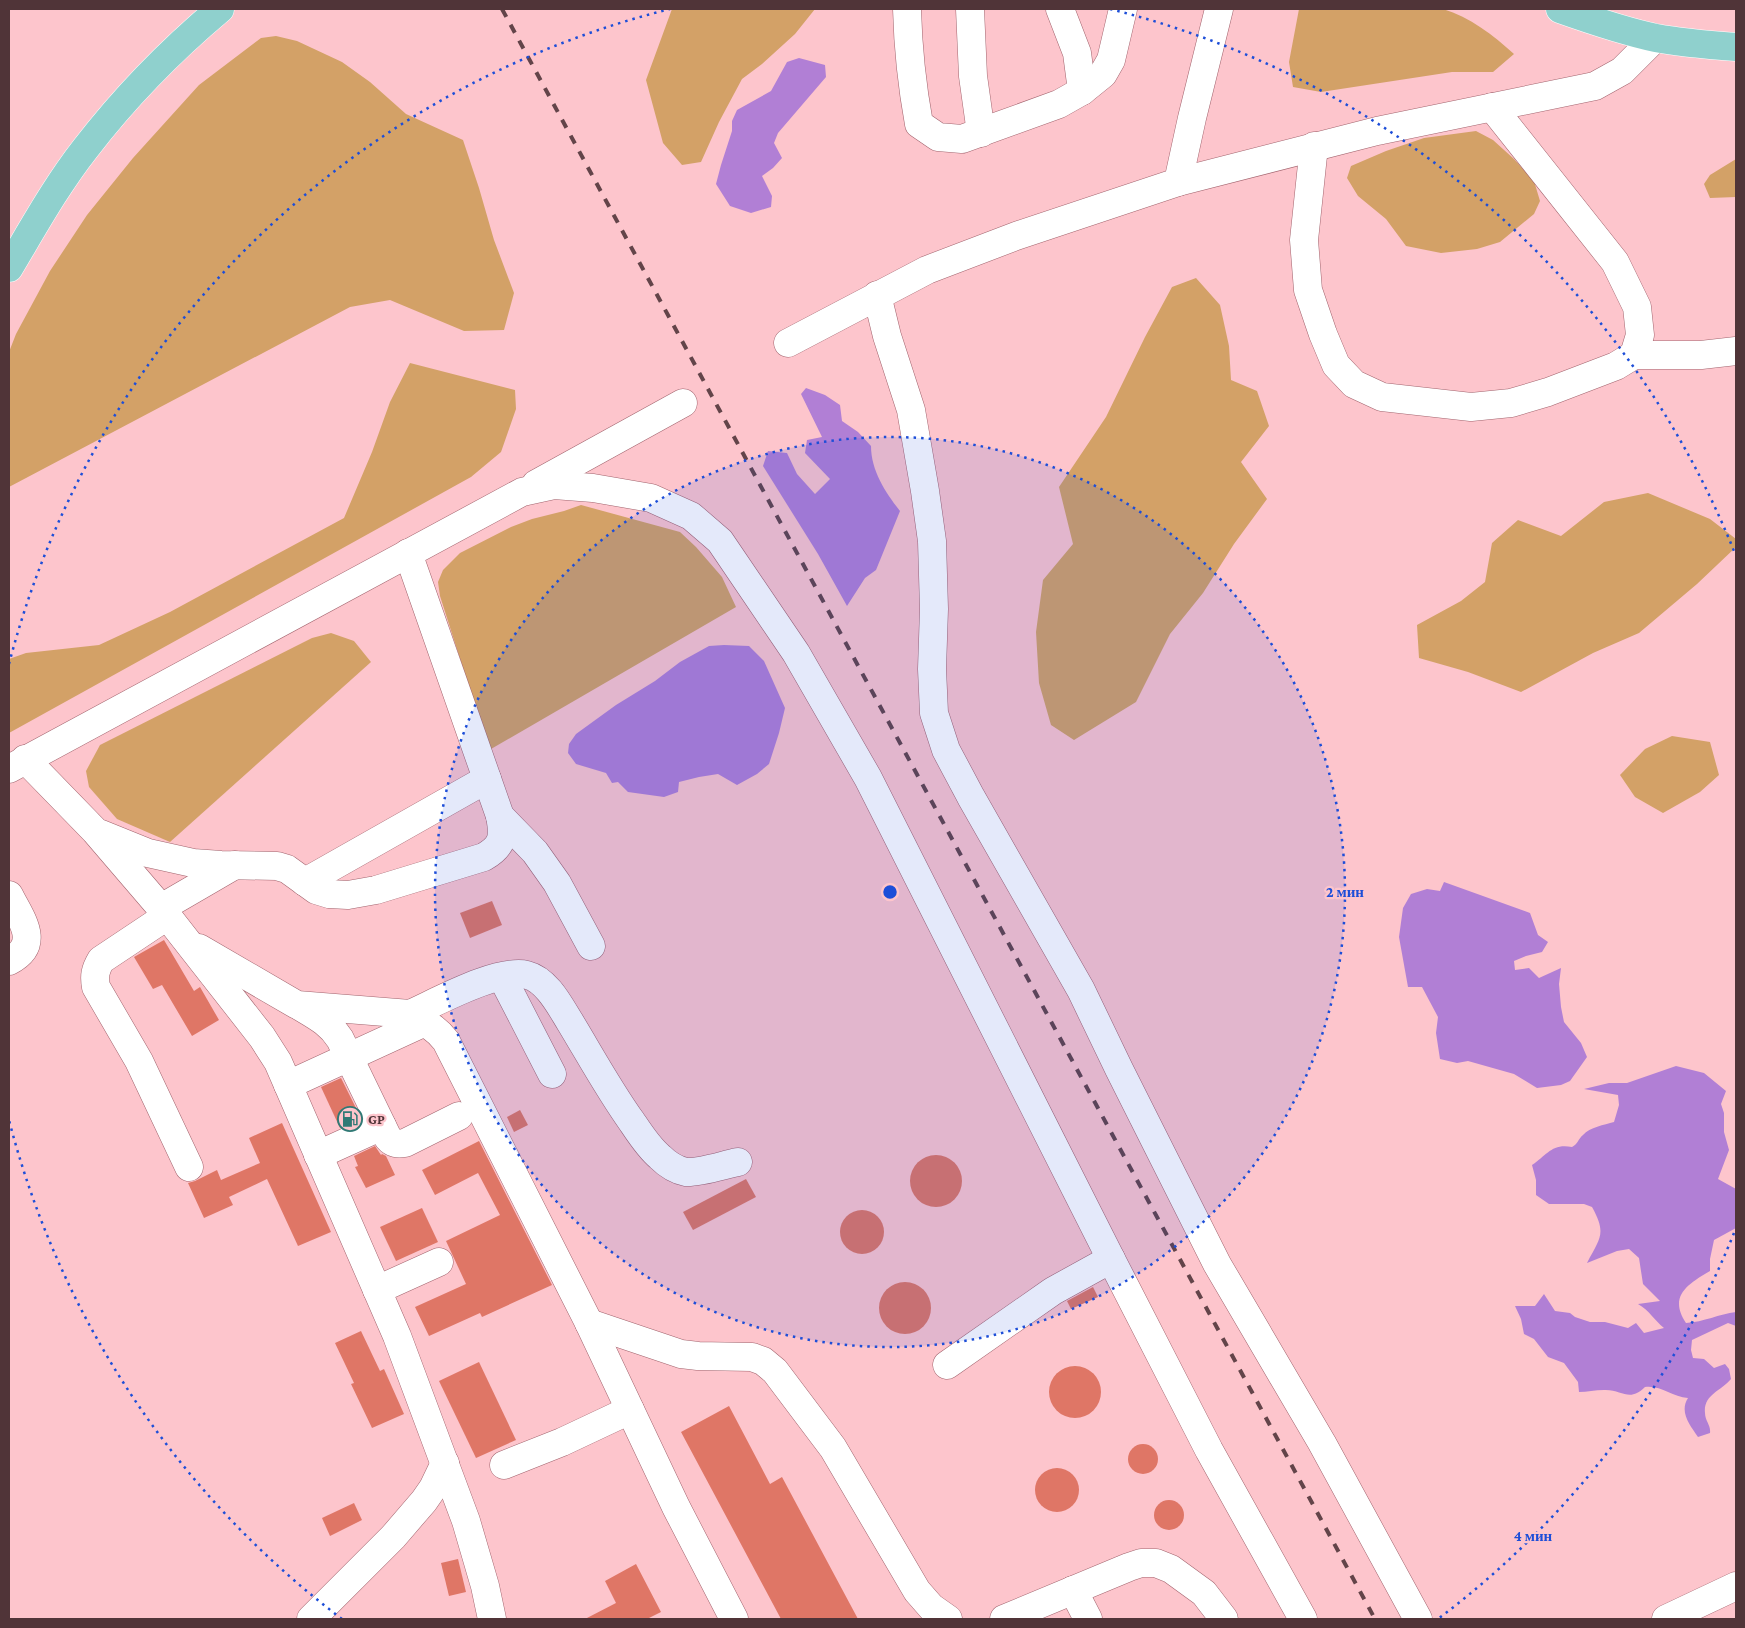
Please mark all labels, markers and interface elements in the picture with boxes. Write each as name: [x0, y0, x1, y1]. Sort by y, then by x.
centre of rings: [881, 883, 899, 901]
text: 2 мин: [1326, 884, 1364, 900]
fuel station icon: GP: [337, 1106, 363, 1132]
place label: GP: [368, 1111, 385, 1127]
text: 4 мин: [1514, 1528, 1553, 1544]

